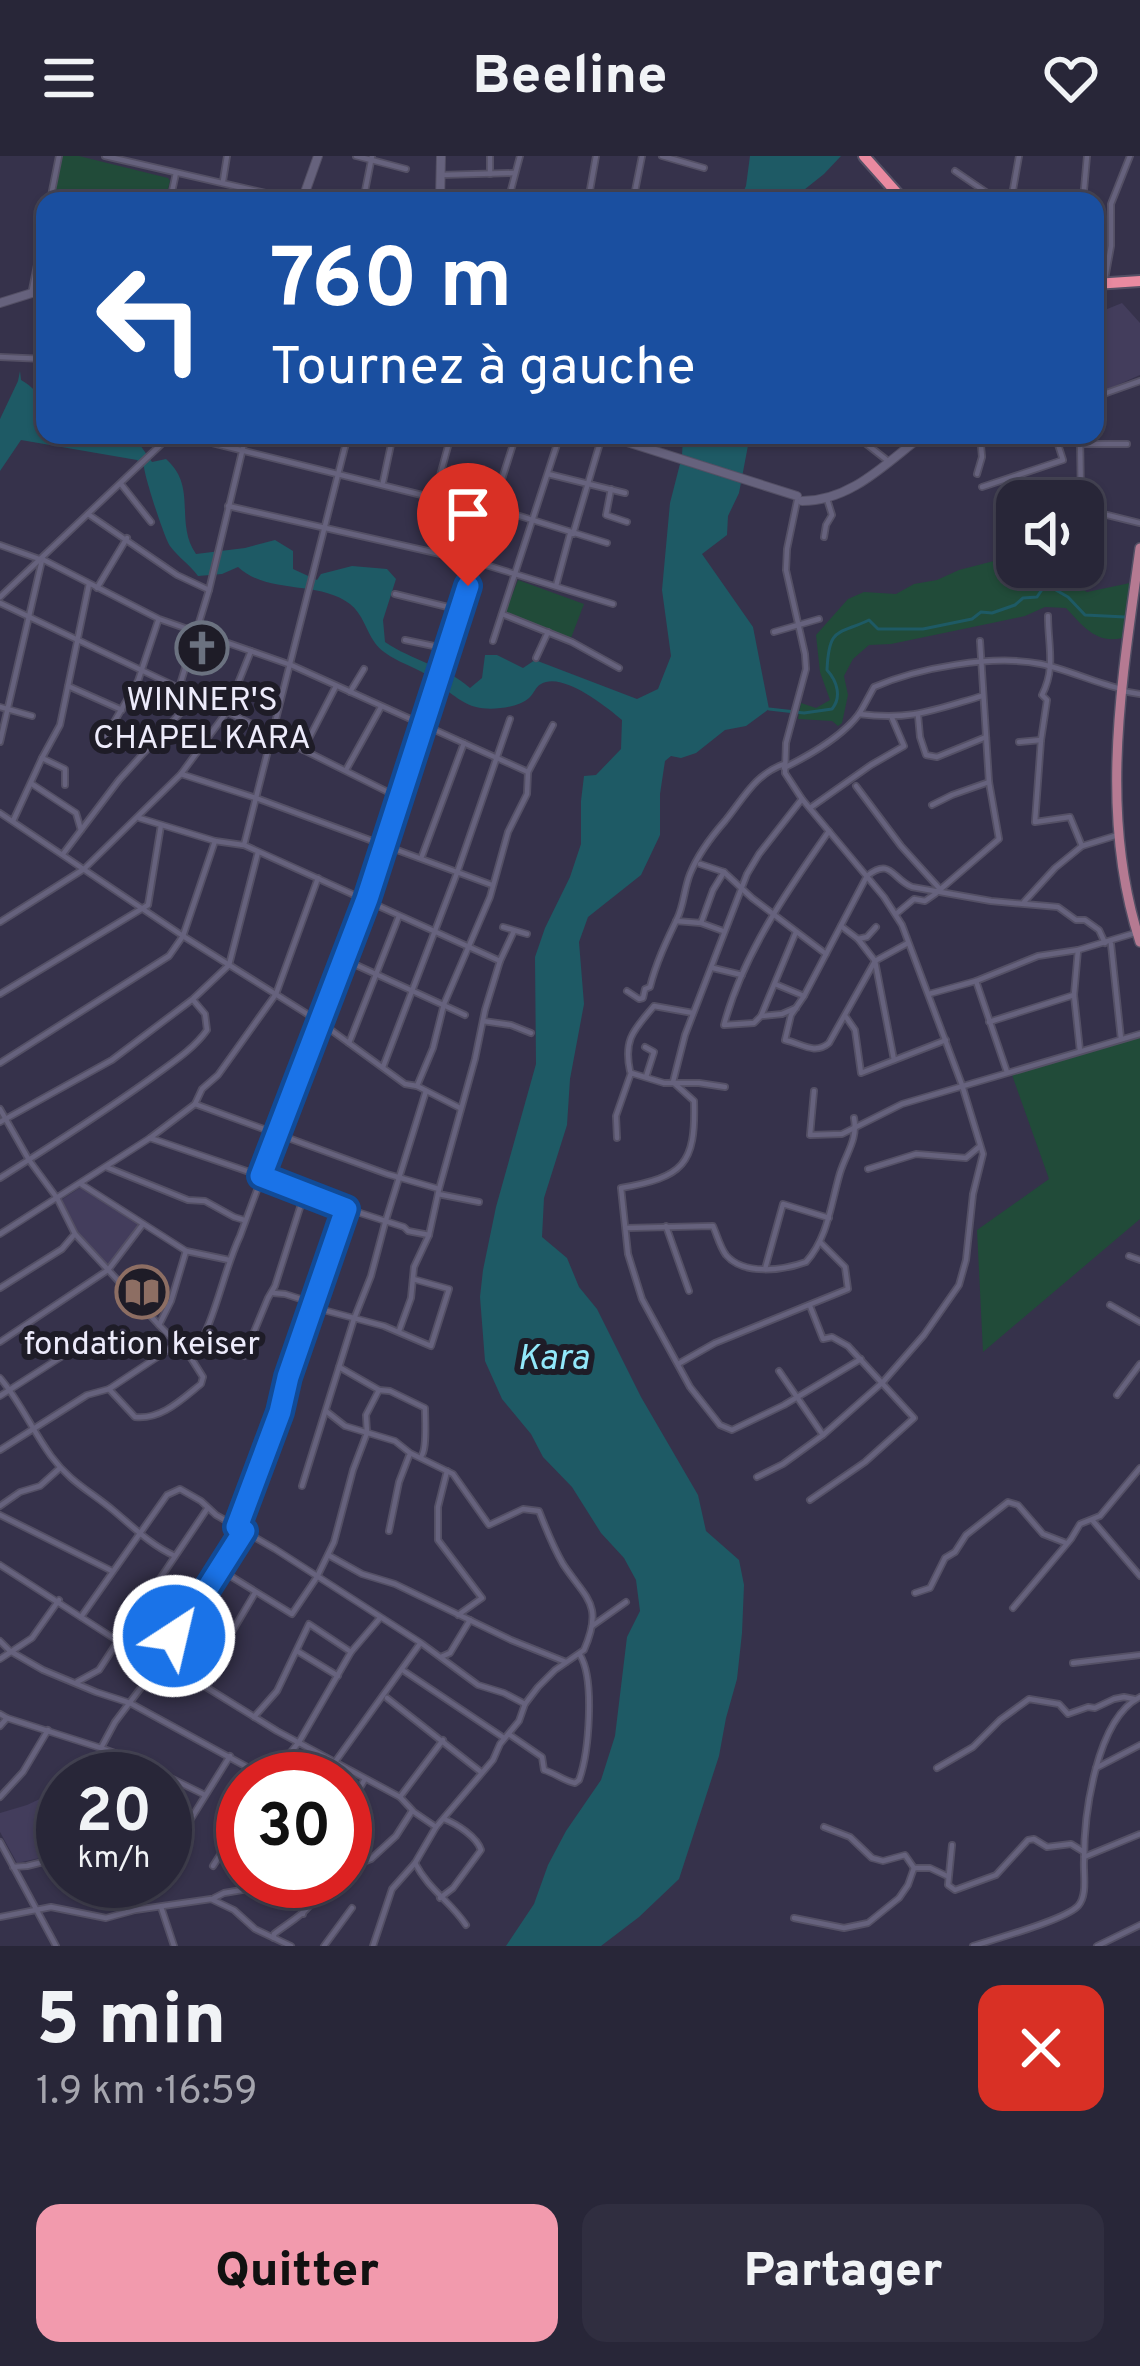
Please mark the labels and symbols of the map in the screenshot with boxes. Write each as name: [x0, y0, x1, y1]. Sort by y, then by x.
pin: [417, 463, 519, 586]
church icon: WINNER'S CHAPEL KARA: [174, 620, 230, 676]
place label: WINNER'S CHAPEL KARA: [93, 681, 311, 761]
library icon: fondation keiser: [114, 1264, 170, 1320]
place label: fondation keiser: [24, 1325, 260, 1367]
water label: Kara: [517, 1337, 589, 1383]
position arrow: [111, 1573, 237, 1699]
speed limit sign: 30: [216, 1752, 372, 1908]

